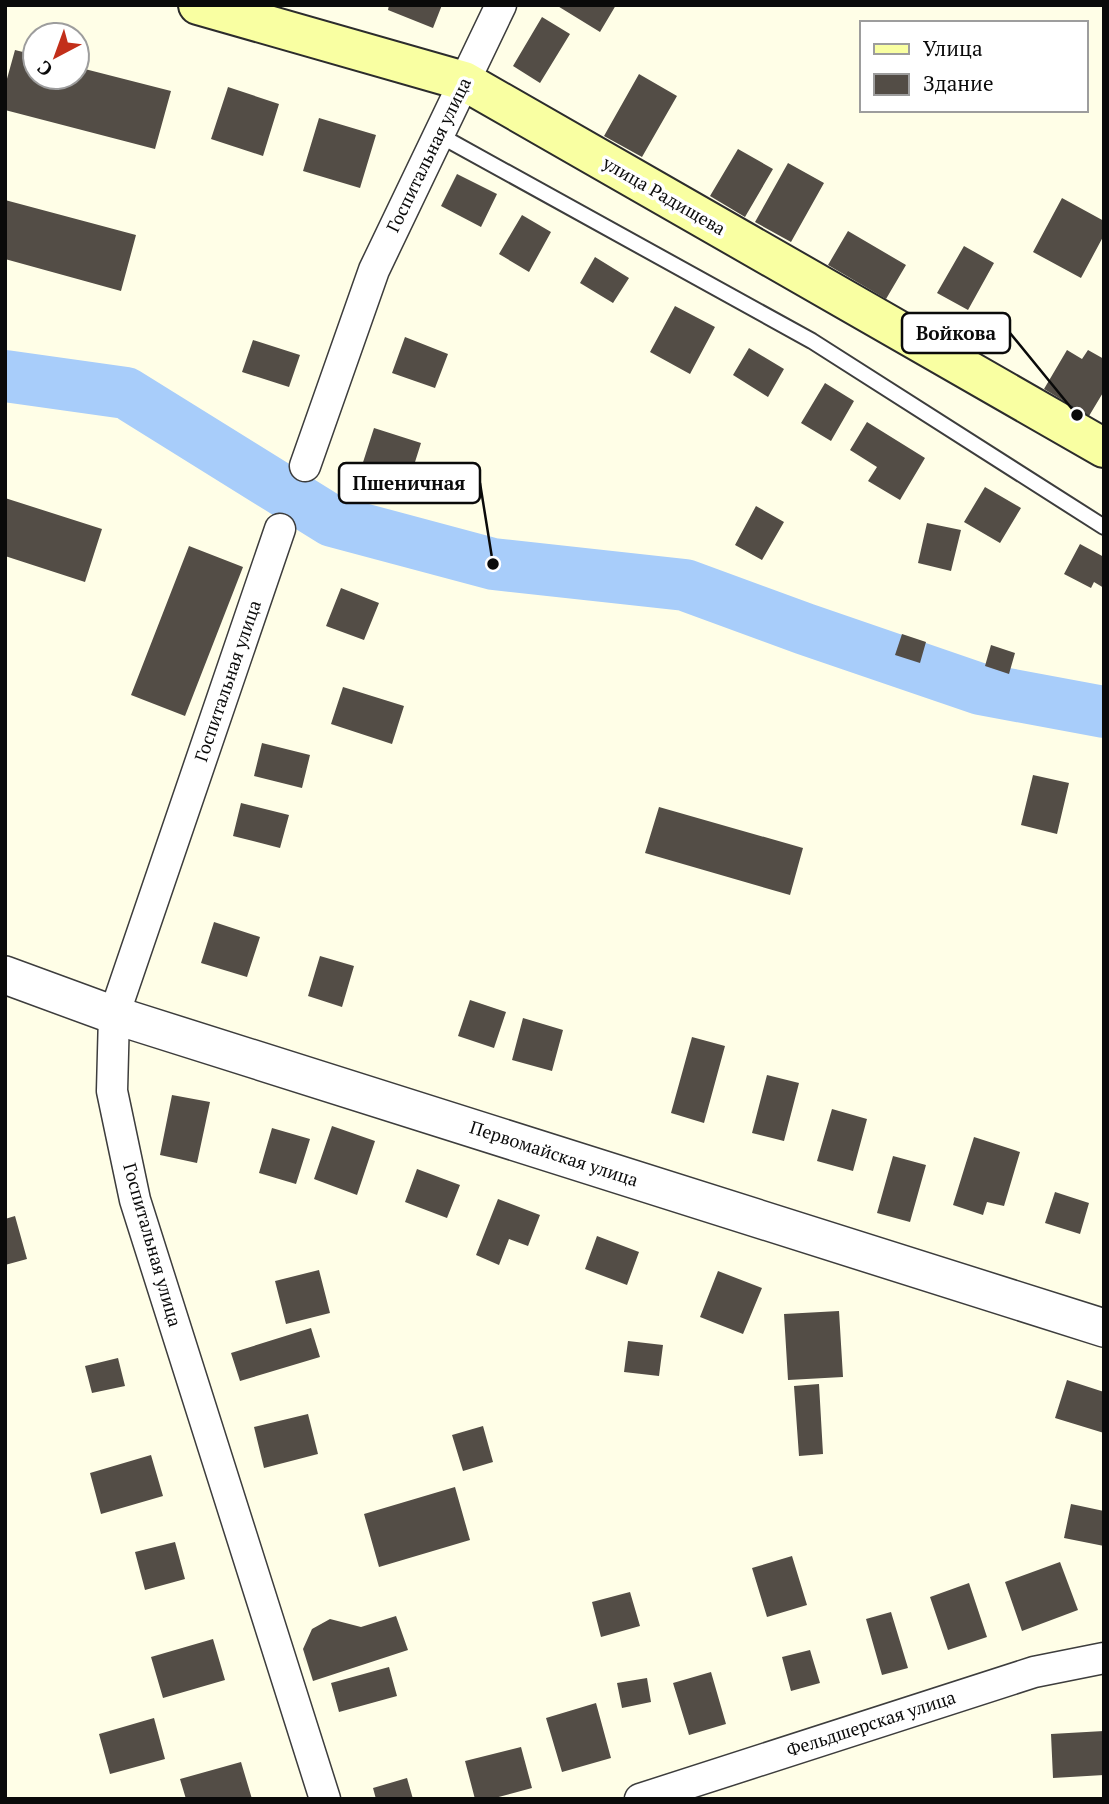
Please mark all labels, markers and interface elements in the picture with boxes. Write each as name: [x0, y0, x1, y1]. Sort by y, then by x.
north arrow: [21, 21, 91, 91]
legend: [860, 21, 1088, 112]
text: Улица: [923, 34, 983, 62]
text: С: [32, 56, 57, 83]
text: Здание: [923, 69, 994, 97]
street label: Госпитальная улица: [380, 73, 476, 236]
street label: улица Радищева: [598, 150, 730, 240]
callout: Войкова: [902, 313, 1010, 353]
text: Войкова: [916, 320, 996, 345]
callout: Пшеничная: [339, 463, 480, 503]
text: Пшеничная: [353, 470, 465, 495]
street label: Госпитальная улица: [188, 597, 266, 765]
street label: Первомайская улица: [467, 1114, 642, 1192]
street label: Госпитальная улица: [118, 1160, 188, 1329]
street label: Фельдшерская улица: [783, 1684, 958, 1762]

